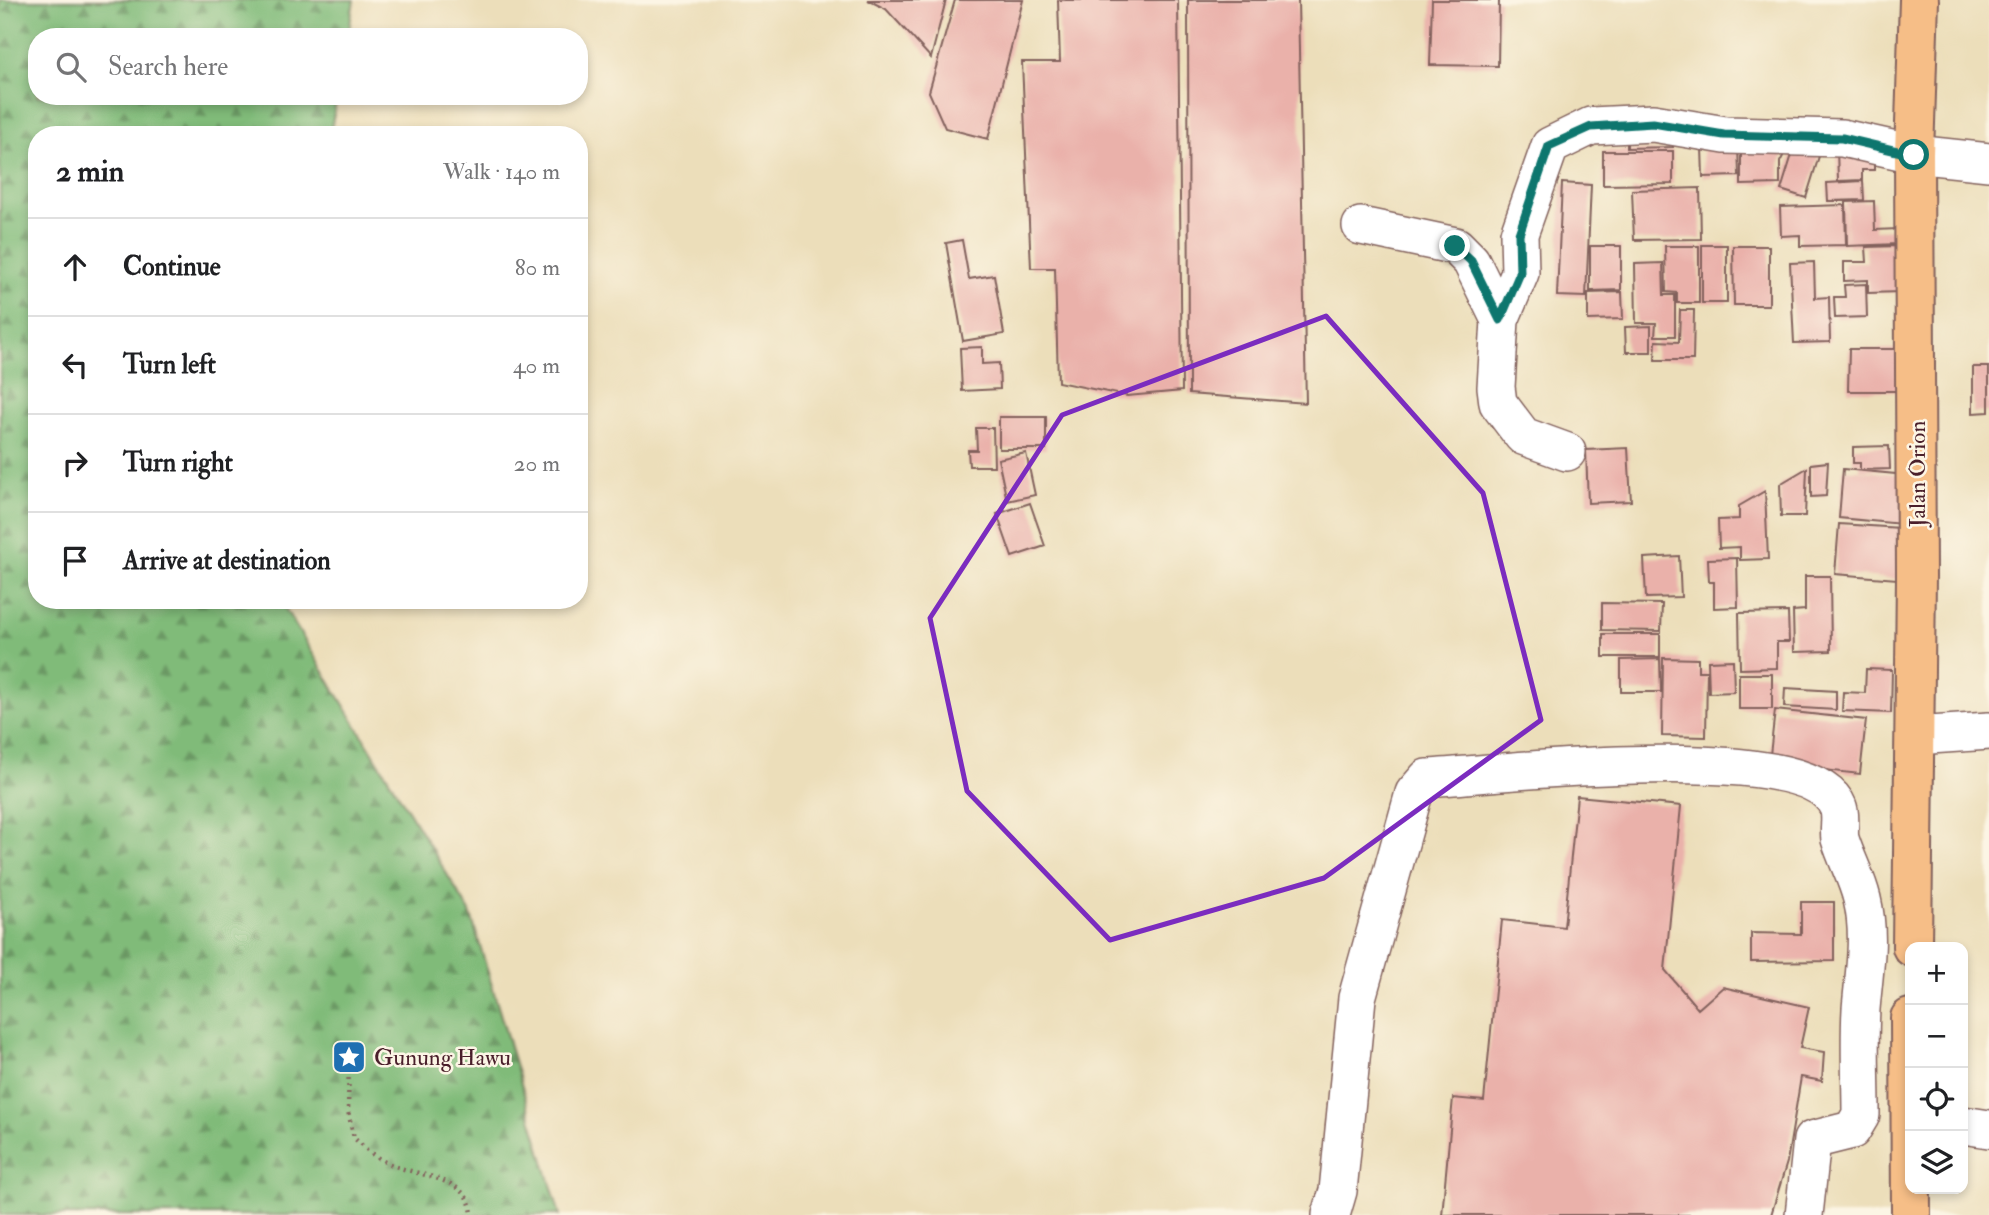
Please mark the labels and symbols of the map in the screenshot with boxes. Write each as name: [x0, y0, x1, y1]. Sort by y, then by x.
route start: [1898, 139, 1929, 170]
route end: [1439, 230, 1470, 261]
street label: Jalan Orion: [1903, 421, 1932, 528]
place icon: Gunung Hawu: [330, 1038, 368, 1076]
place label: Gunung Hawu: [374, 1043, 511, 1072]

